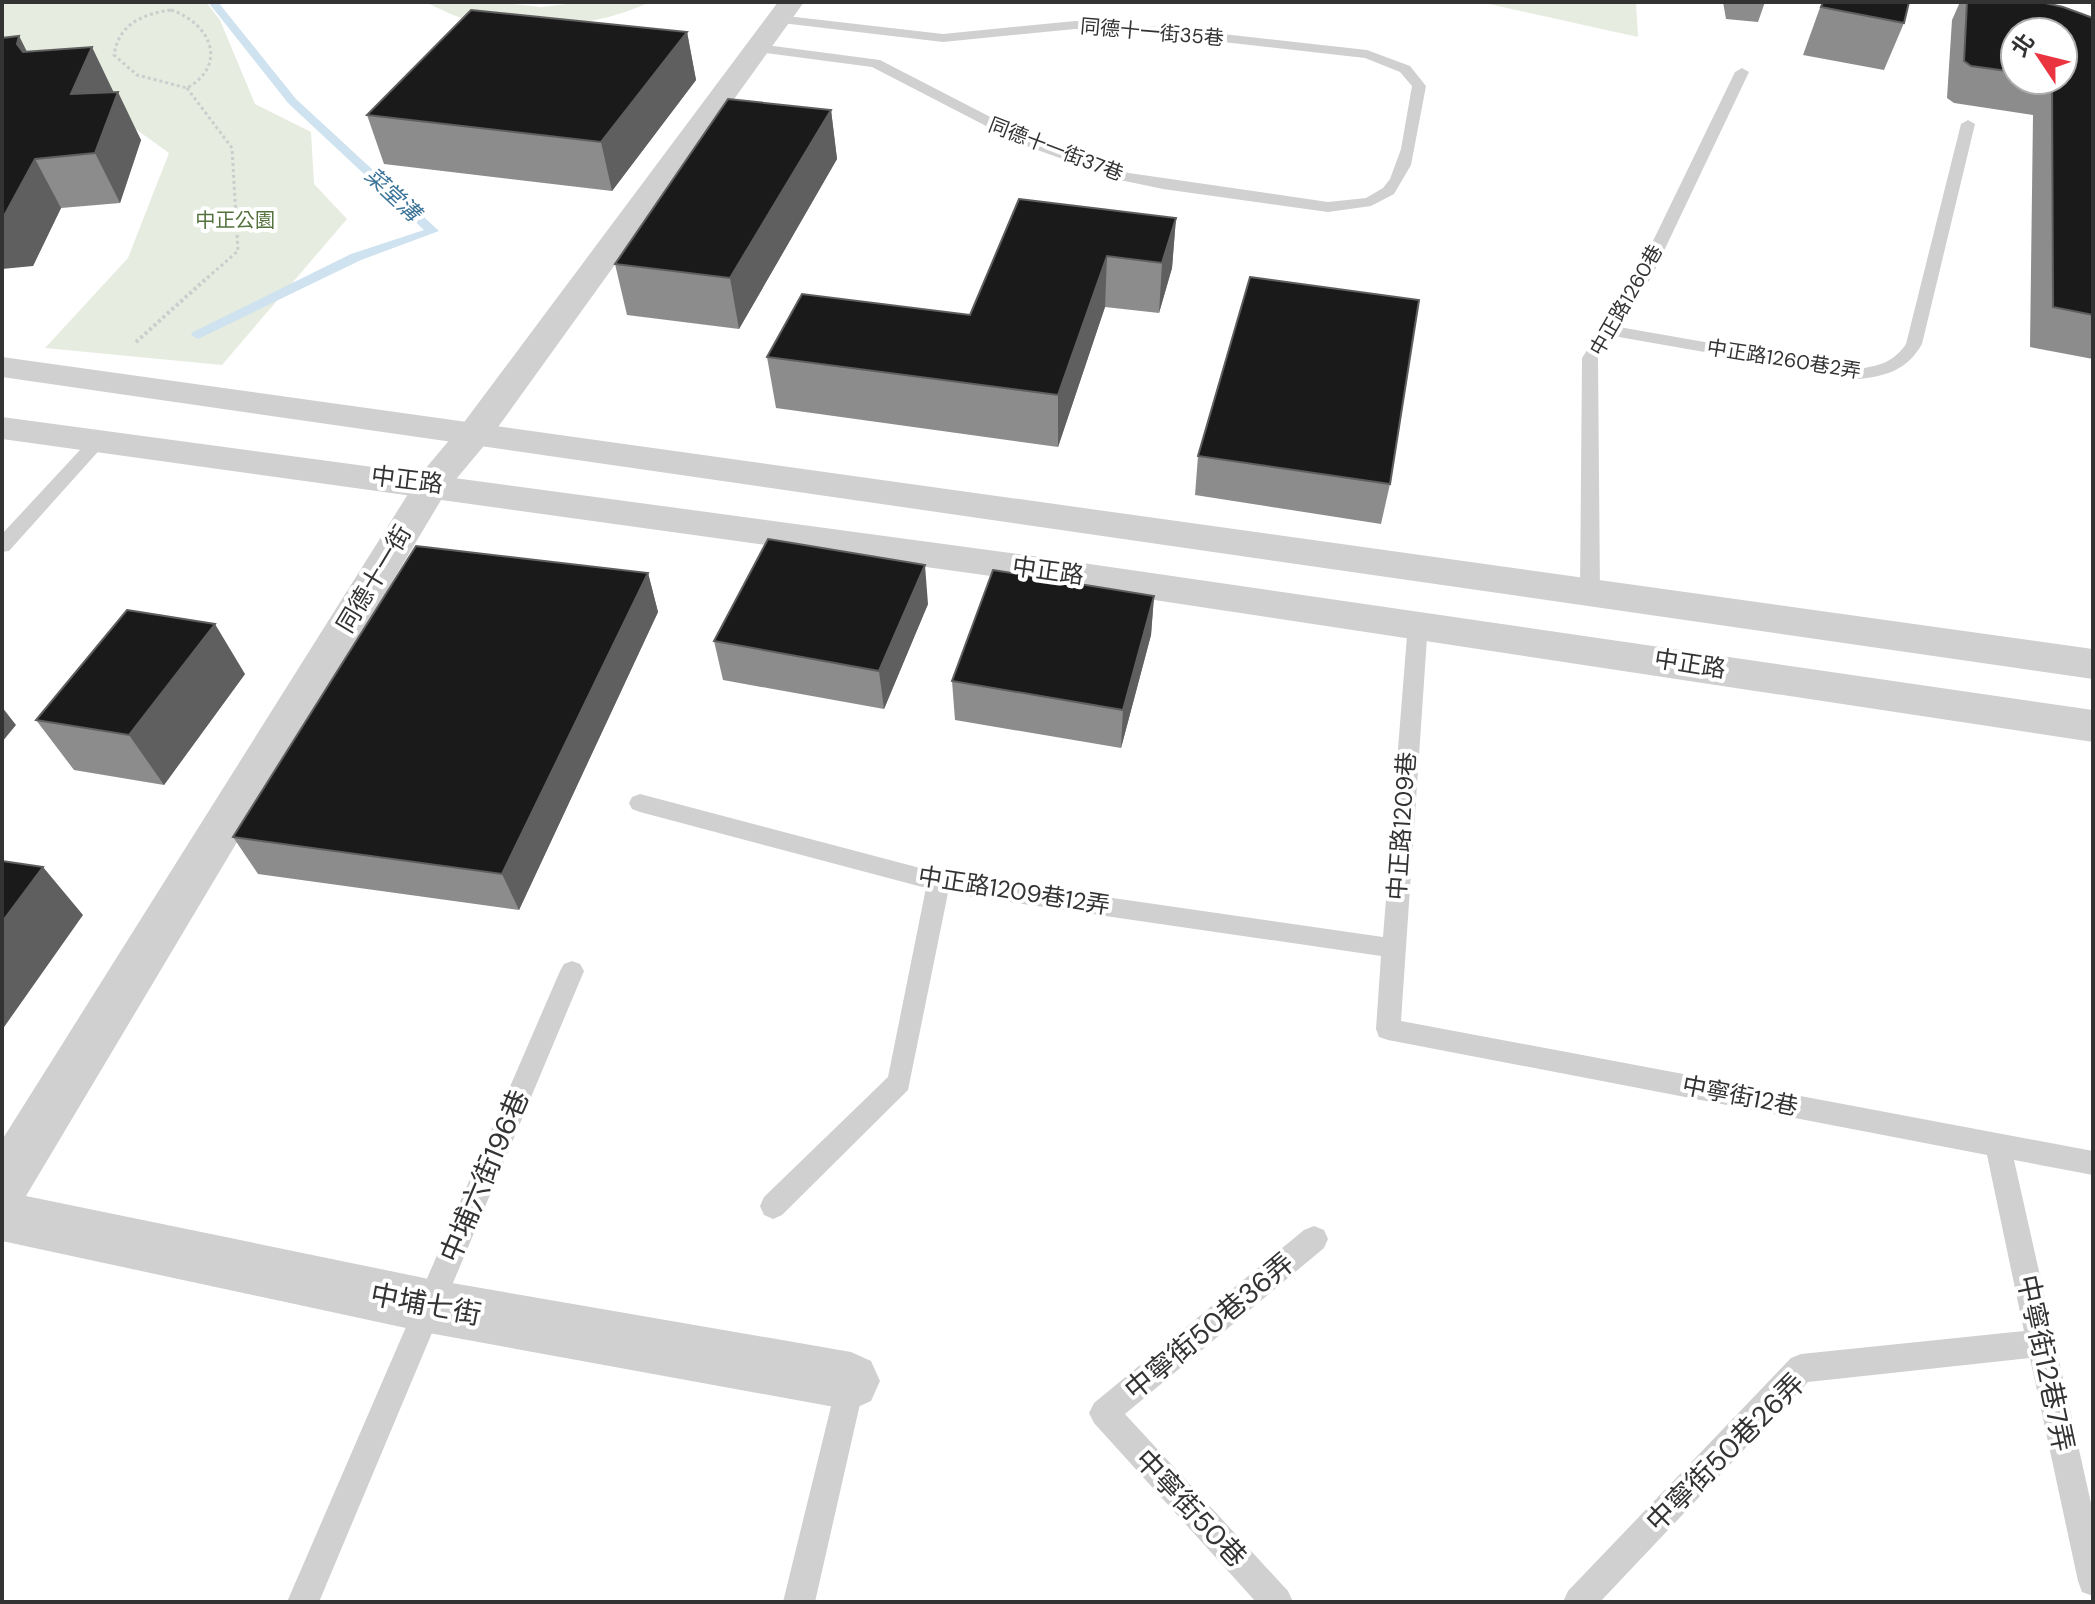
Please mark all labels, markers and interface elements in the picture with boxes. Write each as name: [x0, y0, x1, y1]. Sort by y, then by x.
street label: 同德十一街35巷: [1079, 13, 1225, 51]
north arrow: [1999, 16, 2079, 96]
text: 北: [2005, 27, 2041, 62]
street label: 同德十一街37巷: [985, 111, 1127, 187]
water label: 菜堂溝: [359, 161, 429, 230]
park label: 中正公園: [195, 207, 275, 233]
street label: 中正路1260巷: [1584, 240, 1668, 360]
street label: 中正路1260巷2弄: [1705, 334, 1863, 384]
street label: 中正路: [369, 460, 445, 499]
street label: 同德十一街: [329, 519, 418, 638]
street label: 中正路: [1010, 550, 1086, 591]
street label: 中正路: [1652, 643, 1728, 684]
street label: 中正路1209巷: [1381, 751, 1422, 901]
street label: 中正路1209巷12弄: [916, 860, 1112, 921]
street label: 中寧街12巷: [1680, 1069, 1801, 1122]
street label: 中埔六街196巷: [432, 1084, 537, 1268]
street label: 中寧街50巷36弄: [1117, 1245, 1302, 1408]
street label: 中寧街12巷7弄: [2009, 1271, 2082, 1455]
street label: 中埔七街: [367, 1276, 484, 1333]
street label: 中寧街50巷26弄: [1638, 1365, 1813, 1540]
street label: 中寧街50巷: [1127, 1442, 1255, 1575]

